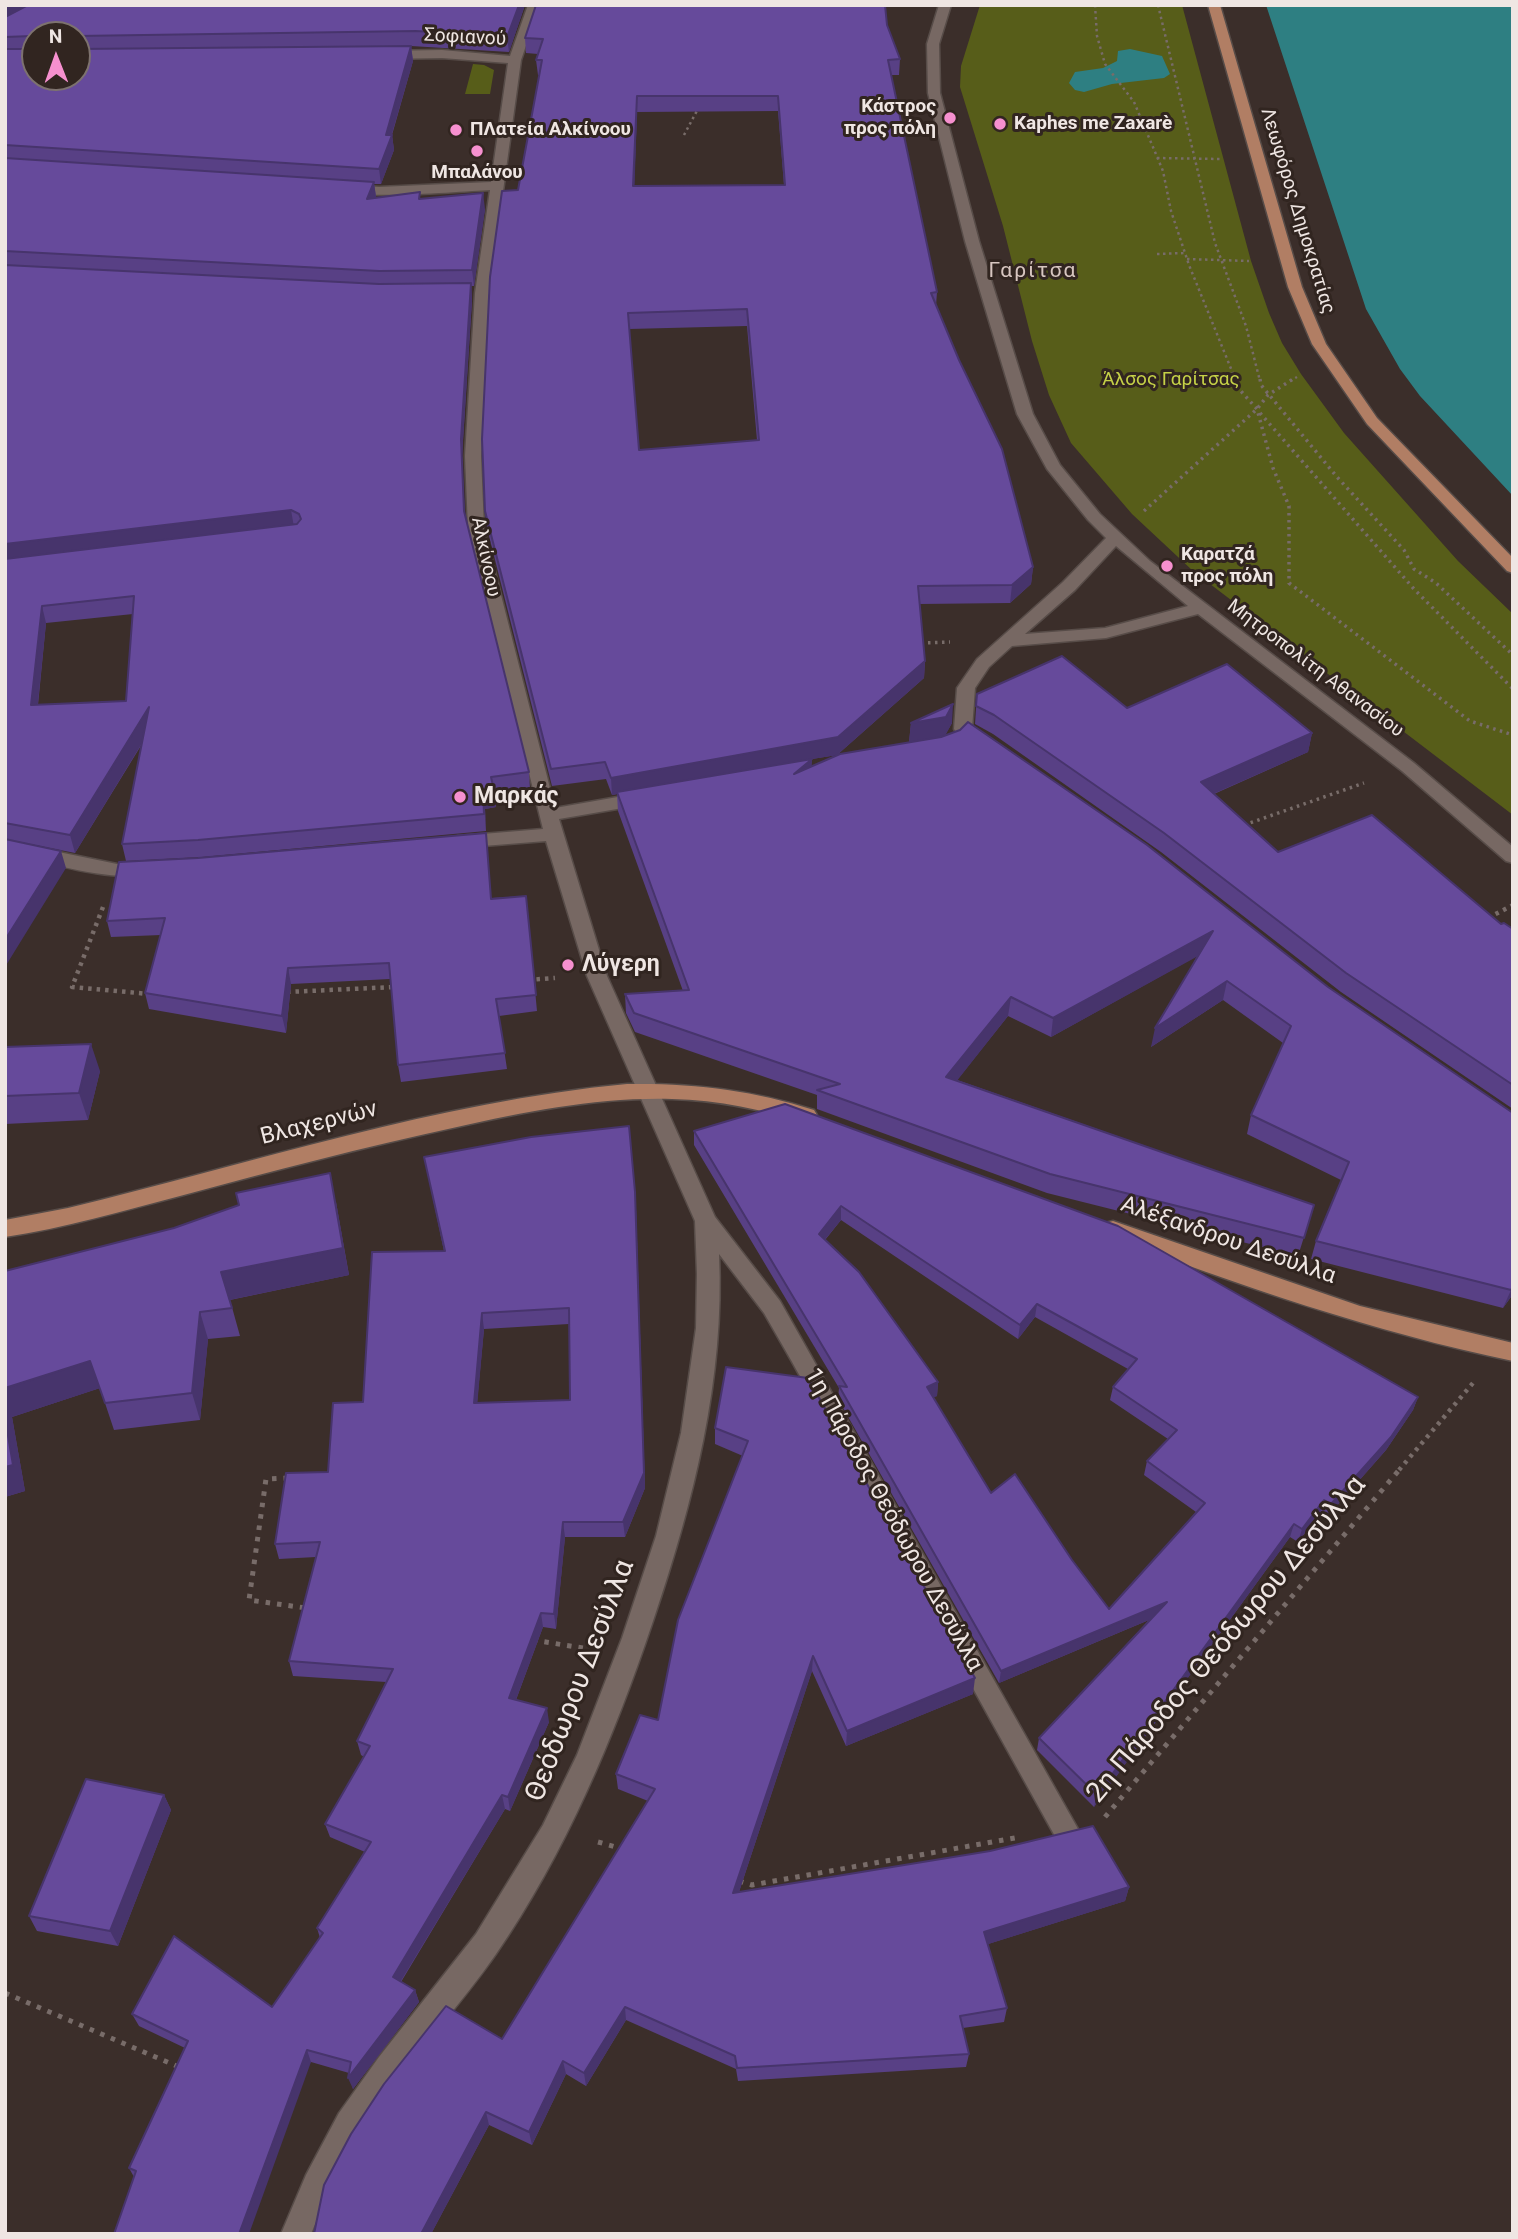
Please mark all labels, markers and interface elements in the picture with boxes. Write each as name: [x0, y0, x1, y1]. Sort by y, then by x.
north arrow: [21, 21, 91, 91]
street label: Σοφιανού: [423, 24, 507, 52]
text: N: [49, 25, 63, 48]
place label: Κάστρος προς πόλη: [844, 96, 936, 140]
street label: Λεωφόρος Δημοκρατίας: [1255, 105, 1339, 317]
marker: Κάστρος προς πόλη: [942, 110, 958, 126]
place label: Kaphes me Zaxarè: [1014, 113, 1172, 135]
marker: Kaphes me Zaxarè: [992, 116, 1008, 132]
place label: ΠΛατεία Αλκίνοου: [470, 119, 631, 141]
marker: ΠΛατεία Αλκίνοου: [448, 122, 464, 138]
marker: Μπαλάνου: [469, 143, 485, 159]
place label: Μπαλάνου: [431, 162, 523, 184]
district label: Γαρίτσα: [989, 259, 1077, 285]
park label: Άλσος Γαρίτσας: [1102, 369, 1240, 391]
street label: Αλκίνοου: [465, 515, 505, 599]
place label: Καρατζά προς πόλη: [1181, 544, 1273, 588]
marker: Καρατζά προς πόλη: [1159, 558, 1175, 574]
street label: Μητροπολίτη Αθανασίου: [1222, 595, 1408, 743]
place label: Μαρκάς: [474, 783, 558, 811]
marker: Μαρκάς: [452, 789, 468, 805]
place label: Λύγερη: [582, 951, 660, 979]
marker: Λύγερη: [560, 957, 576, 973]
street label: Βλαχερνών: [258, 1096, 380, 1152]
street label: Αλέξανδρου Δεσύλλα: [1117, 1191, 1339, 1291]
street label: 1η Πάροδος Θεόδωρου Δεσύλλα: [798, 1364, 988, 1676]
street label: 2η Πάροδος Θεόδωρου Δεσύλλα: [1080, 1470, 1374, 1810]
street label: Θεόδωρου Δεσύλλα: [519, 1555, 643, 1807]

